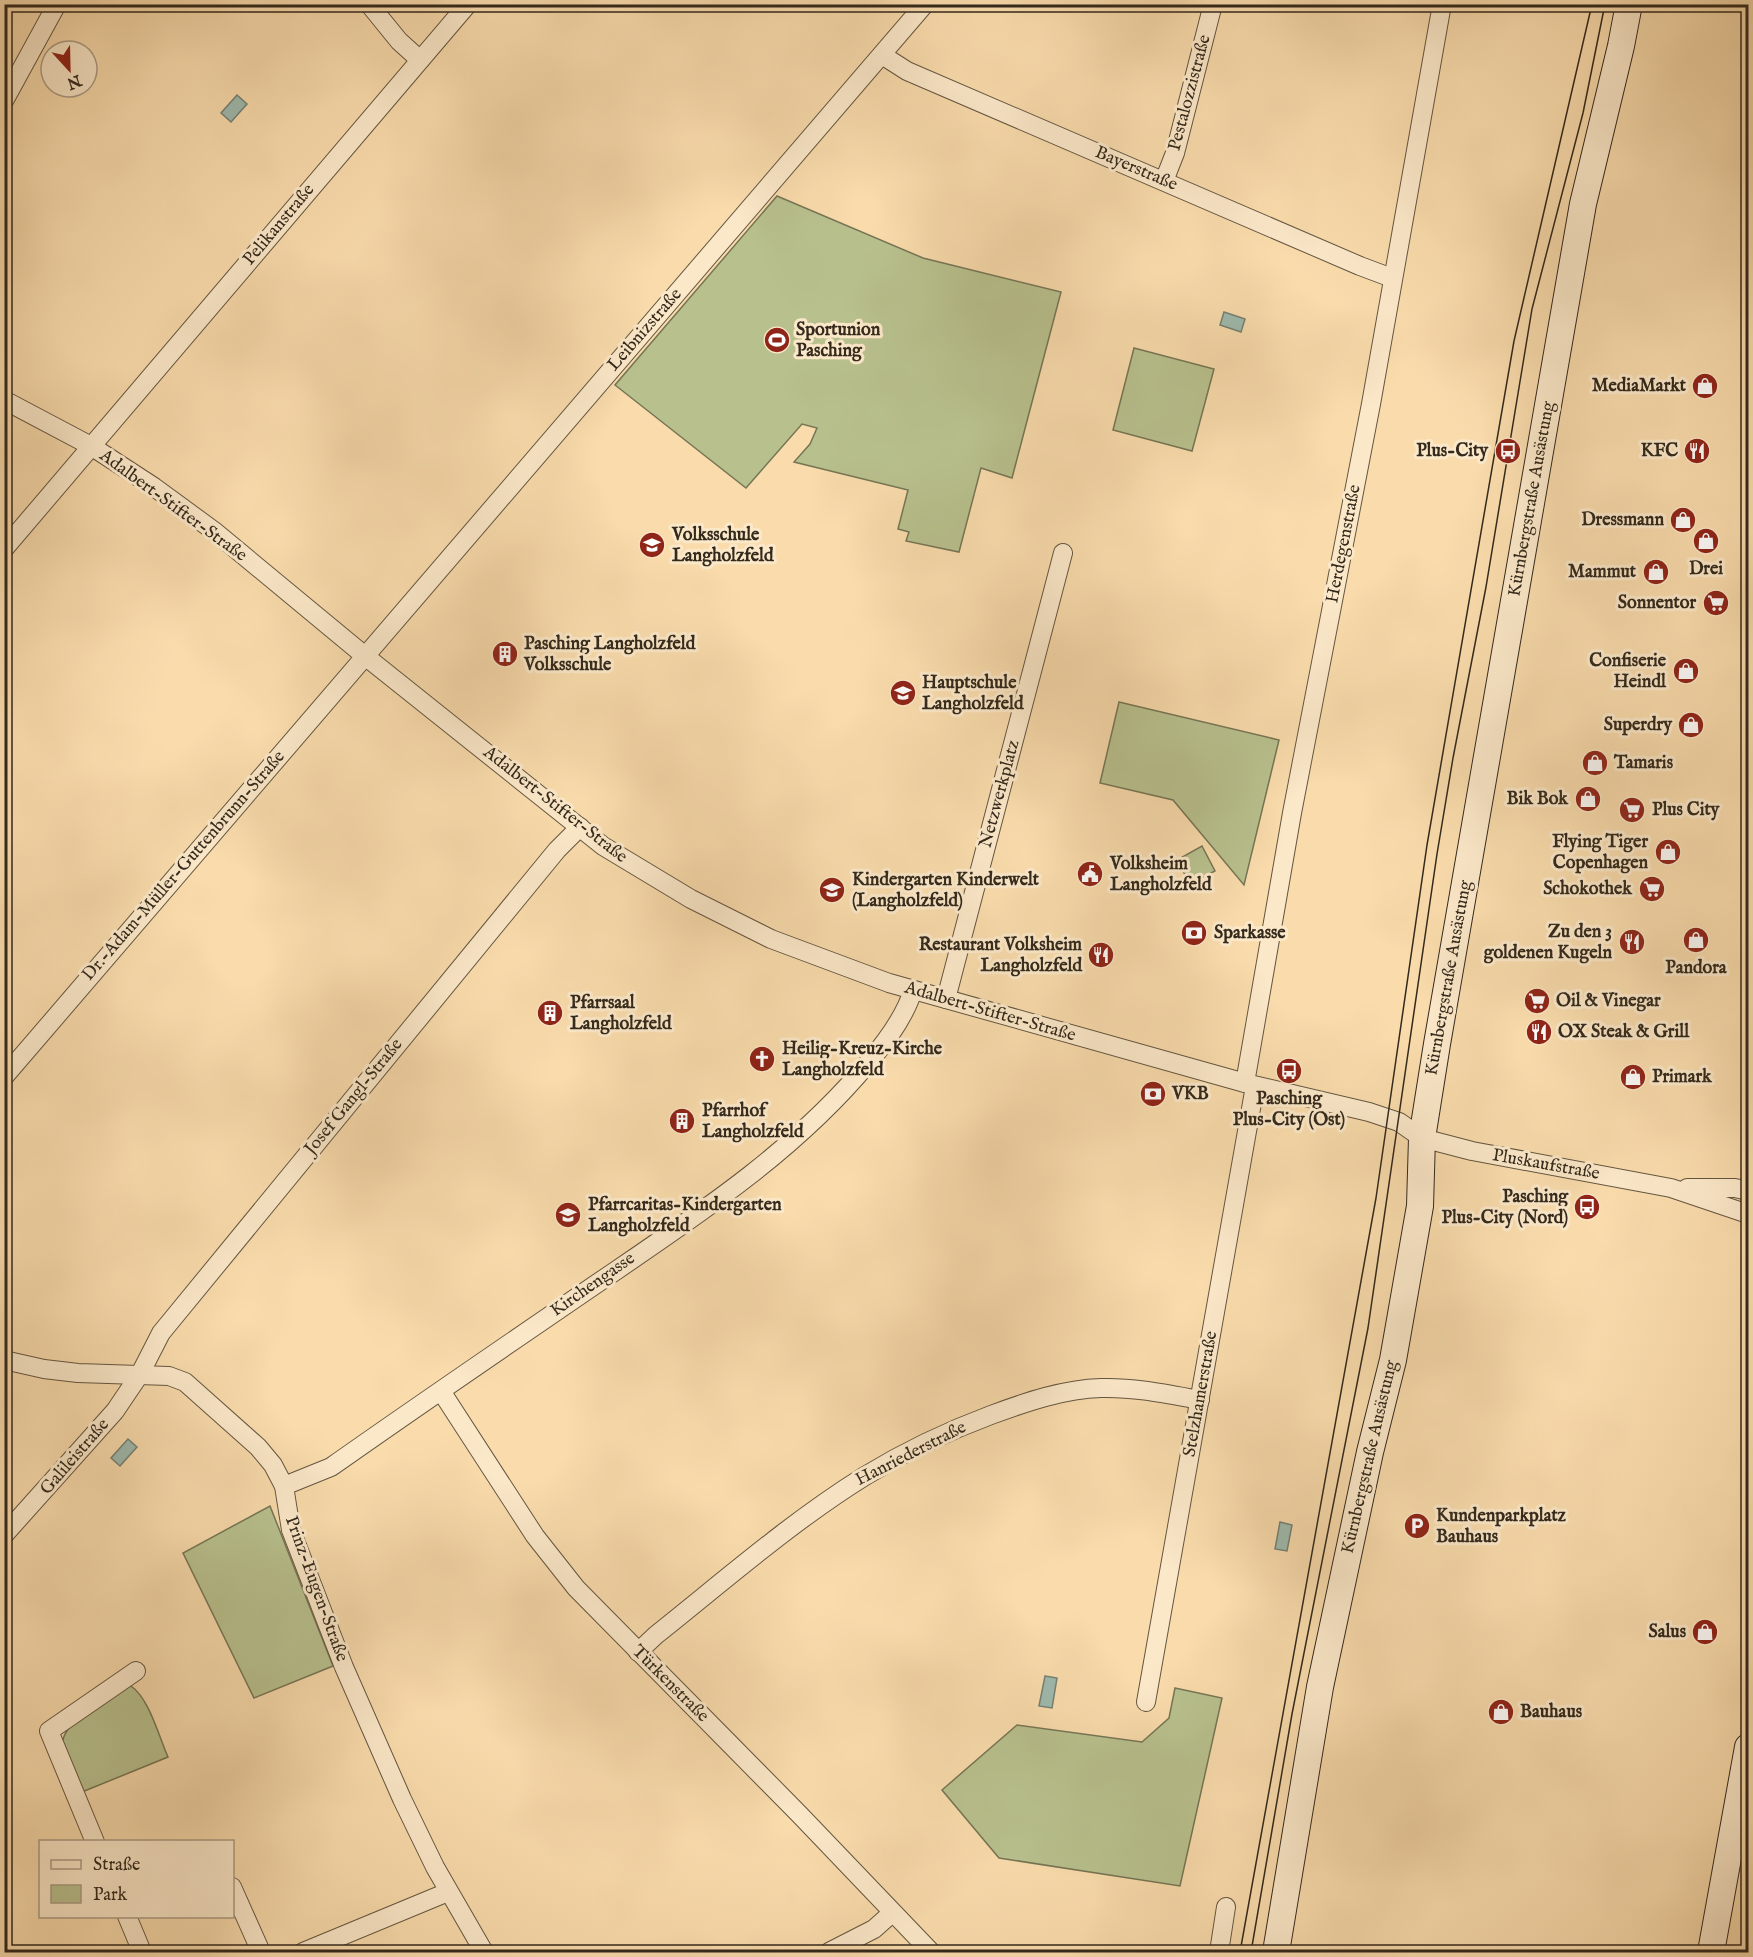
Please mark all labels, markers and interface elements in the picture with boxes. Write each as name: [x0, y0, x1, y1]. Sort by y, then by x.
street label: Pestalozzistraße: [1163, 32, 1217, 154]
north arrow: [39, 39, 99, 99]
text: N: [64, 69, 85, 93]
street label: Bayerstraße: [1091, 141, 1181, 197]
street label: Pelikanstraße: [238, 179, 320, 271]
street label: Leibnizstraße: [603, 284, 687, 376]
place label: Sportunion Pasching: [796, 319, 881, 363]
sports icon: Sportunion Pasching: [762, 325, 792, 355]
shop icon: MediaMarkt: [1690, 371, 1720, 401]
place label: MediaMarkt: [1592, 375, 1687, 398]
street label: Kürnbergstraße Ausästung: [1503, 399, 1561, 598]
bus stop icon: Plus-City: [1493, 436, 1523, 466]
restaurant icon: KFC: [1682, 436, 1712, 466]
place label: Plus-City: [1416, 440, 1489, 463]
place label: KFC: [1641, 440, 1678, 463]
street label: Adalbert-Stifter-Straße: [94, 444, 251, 567]
street label: Herdegenstraße: [1321, 483, 1367, 605]
shop icon: Dressmann: [1668, 505, 1698, 535]
place label: Dressmann: [1581, 509, 1664, 532]
place label: Volksschule Langholzfeld: [671, 524, 774, 568]
shop icon: Drei: [1691, 526, 1721, 556]
school or university icon: Volksschule Langholzfeld: [637, 530, 667, 560]
shop icon: Mammut: [1641, 557, 1671, 587]
place label: Drei: [1689, 558, 1723, 581]
place label: Mammut: [1568, 561, 1637, 584]
supermarket icon: Sonnentor: [1701, 588, 1731, 618]
place label: Sonnentor: [1618, 592, 1696, 615]
place label: Pasching Langholzfeld Volksschule: [523, 633, 696, 677]
building icon: Pasching Langholzfeld Volksschule: [490, 639, 520, 669]
place label: Confiserie Heindl: [1589, 650, 1667, 694]
shop icon: Confiserie Heindl: [1671, 656, 1701, 686]
place label: Hauptschule Langholzfeld: [922, 672, 1024, 716]
school or university icon: Hauptschule Langholzfeld: [888, 678, 918, 708]
shop icon: Superdry: [1676, 710, 1706, 740]
place label: Superdry: [1604, 714, 1673, 737]
street label: Netzwerkplatz: [975, 737, 1025, 851]
street label: Adalbert-Stifter-Straße: [477, 741, 632, 869]
street label: Dr.-Adam-Müller-Guttenbrunn-Straße: [78, 746, 290, 986]
shop icon: Tamaris: [1580, 748, 1610, 778]
place label: Tamaris: [1613, 752, 1674, 775]
shop icon: Bik Bok: [1573, 784, 1603, 814]
place label: Bik Bok: [1507, 788, 1569, 811]
supermarket icon: Plus City: [1617, 795, 1647, 825]
place label: Plus City: [1652, 799, 1721, 822]
place label: Flying Tiger Copenhagen: [1552, 831, 1648, 875]
shop icon: Flying Tiger Copenhagen: [1653, 837, 1683, 867]
place label: Volksheim Langholzfeld: [1109, 853, 1212, 897]
public building icon: Volksheim Langholzfeld: [1075, 859, 1105, 889]
place label: Kindergarten Kinderwelt (Langholzfeld): [852, 869, 1040, 913]
supermarket icon: Schokothek: [1637, 874, 1667, 904]
school or university icon: Kindergarten Kinderwelt (Langholzfeld): [817, 875, 847, 905]
street label: Kürnbergstraße Ausästung: [1420, 878, 1478, 1077]
place label: Schokothek: [1543, 878, 1633, 901]
bank icon: Sparkasse: [1179, 918, 1209, 948]
place label: Zu den 3 goldenen Kugeln: [1484, 921, 1612, 965]
place label: Sparkasse: [1214, 922, 1286, 945]
shop icon: Pandora: [1681, 925, 1711, 955]
restaurant icon: Zu den 3 goldenen Kugeln: [1617, 927, 1647, 957]
place label: Restaurant Volksheim Langholzfeld: [919, 934, 1082, 978]
restaurant icon: Restaurant Volksheim Langholzfeld: [1086, 940, 1116, 970]
place label: Pandora: [1665, 957, 1728, 980]
street label: Adalbert-Stifter-Straße: [901, 976, 1078, 1047]
supermarket icon: Oil & Vinegar: [1522, 986, 1552, 1016]
place label: Oil & Vinegar: [1556, 990, 1661, 1013]
place label: Pfarrsaal Langholzfeld: [570, 992, 672, 1036]
building icon: Pfarrsaal Langholzfeld: [535, 998, 565, 1028]
restaurant icon: OX Steak & Grill: [1524, 1017, 1554, 1047]
place label: OX Steak & Grill: [1558, 1021, 1690, 1044]
street label: Josef Gangl-Straße: [299, 1034, 408, 1162]
place label: Heilig-Kreuz-Kirche Langholzfeld: [782, 1038, 943, 1082]
church icon: Heilig-Kreuz-Kirche Langholzfeld: [747, 1044, 777, 1074]
bus stop icon: Pasching Plus-City (Ost): [1274, 1056, 1304, 1086]
shop icon: Primark: [1618, 1062, 1648, 1092]
place label: Primark: [1652, 1066, 1713, 1089]
bank icon: VKB: [1138, 1079, 1168, 1109]
place label: VKB: [1171, 1083, 1209, 1106]
place label: Pasching Plus-City (Ost): [1233, 1088, 1345, 1132]
place label: Pfarrhof Langholzfeld: [702, 1100, 804, 1144]
building icon: Pfarrhof Langholzfeld: [667, 1106, 697, 1136]
street label: Pluskaufstraße: [1491, 1144, 1601, 1186]
place label: Pasching Plus-City (Nord): [1442, 1186, 1569, 1230]
bus stop icon: Pasching Plus-City (Nord): [1572, 1192, 1602, 1222]
place label: Pfarrcaritas-Kindergarten Langholzfeld: [588, 1194, 782, 1238]
school or university icon: Pfarrcaritas-Kindergarten Langholzfeld: [553, 1200, 583, 1230]
street label: Kirchengasse: [546, 1247, 640, 1323]
street label: Stelzhamerstraße: [1179, 1329, 1223, 1459]
street label: Kürnbergstraße Ausästung: [1337, 1358, 1404, 1556]
street label: Galileistraße: [35, 1414, 115, 1500]
street label: Hanriederstraße: [852, 1416, 970, 1492]
place label: Kundenparkplatz Bauhaus: [1436, 1505, 1567, 1549]
parking icon: Kundenparkplatz Bauhaus: [1402, 1511, 1432, 1541]
street label: Prinz-Eugen-Straße: [279, 1513, 353, 1665]
shop icon: Salus: [1690, 1617, 1720, 1647]
place label: Salus: [1648, 1621, 1687, 1644]
street label: Türkenstraße: [626, 1640, 714, 1728]
shop icon: Bauhaus: [1486, 1697, 1516, 1727]
place label: Bauhaus: [1520, 1701, 1583, 1724]
legend: [39, 1840, 234, 1918]
text: Straße: [93, 1854, 140, 1877]
text: Park: [93, 1884, 128, 1907]

